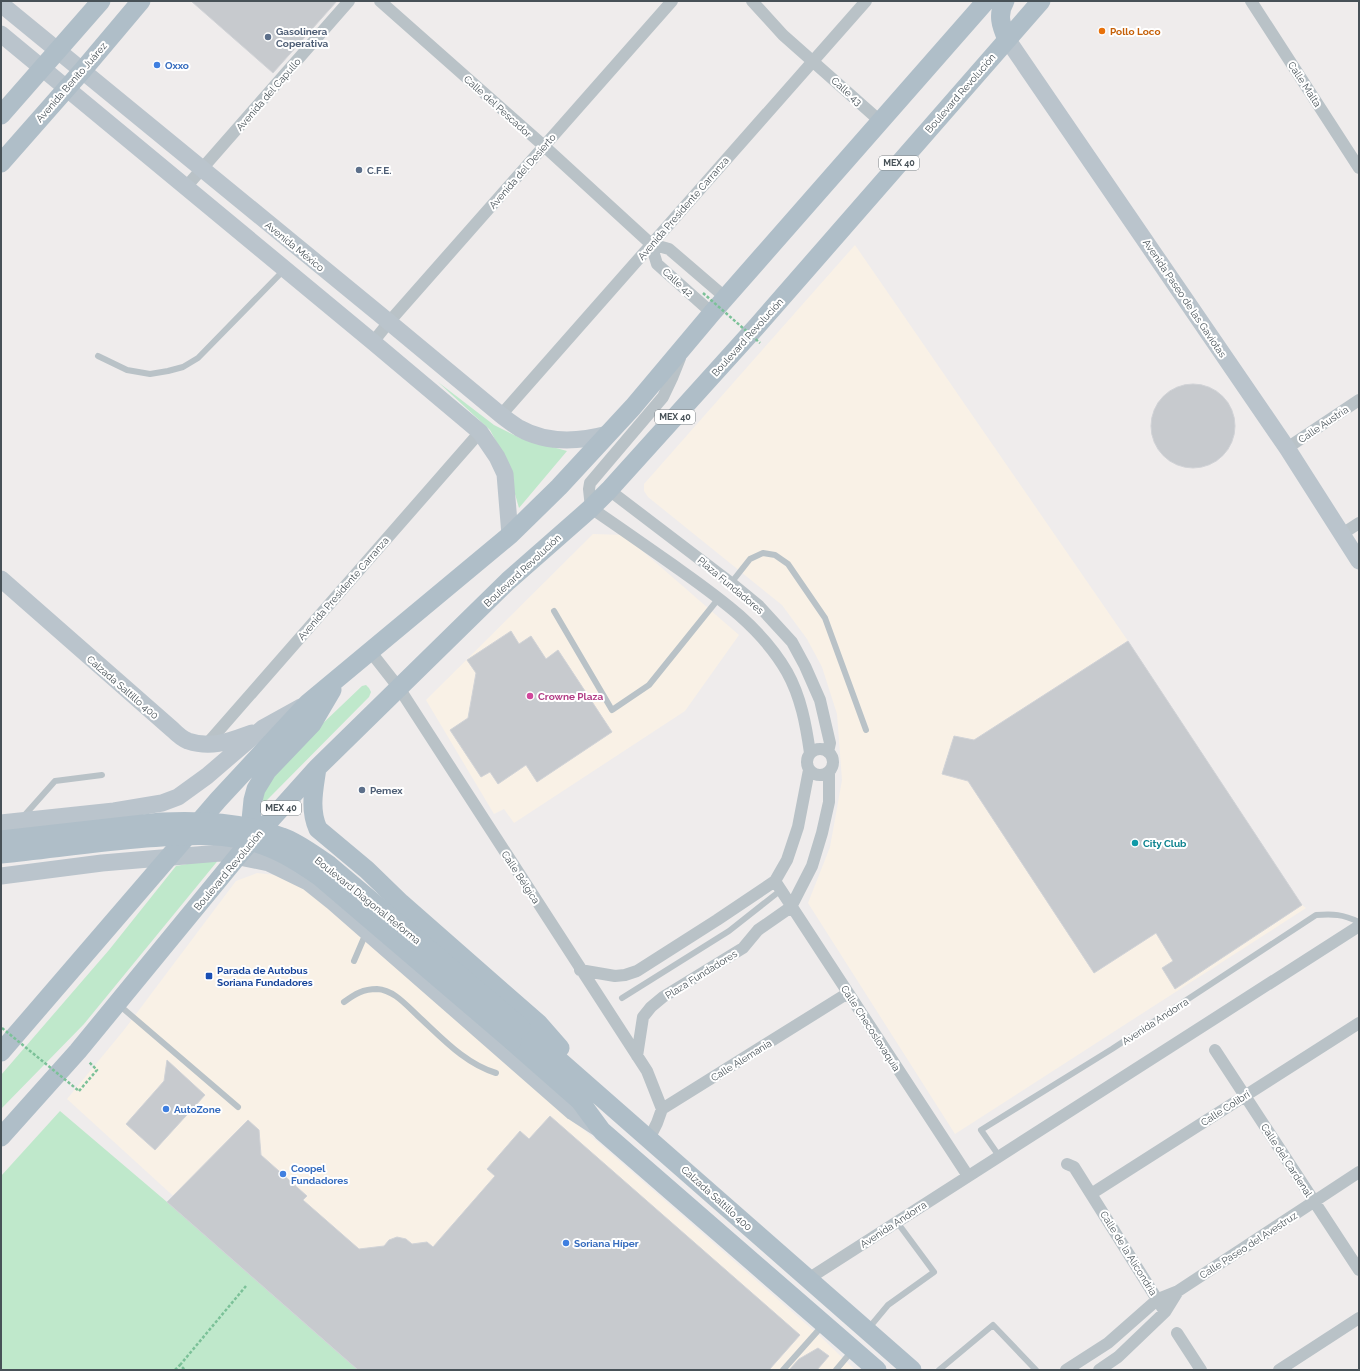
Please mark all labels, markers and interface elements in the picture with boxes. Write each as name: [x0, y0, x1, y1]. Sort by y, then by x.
place label: Gasolinera Coperativa: [276, 26, 329, 49]
marker: Pollo Loco: [1097, 26, 1107, 36]
place label: Pollo Loco: [1110, 26, 1161, 37]
marker: Gasolinera Coperativa: [263, 32, 273, 42]
street label: Avenida Benito Juárez: [34, 40, 109, 124]
street label: Boulevard Revolución: [923, 51, 998, 135]
street label: Avenida del Capullo: [234, 56, 303, 133]
marker: Oxxo: [152, 60, 162, 70]
place label: Oxxo: [165, 60, 189, 71]
street label: Calle Malta: [1286, 60, 1323, 109]
street label: Calle del Pescador: [462, 73, 534, 140]
street label: Calle 43: [829, 75, 864, 108]
street label: Avenida del Desierto: [487, 132, 558, 211]
street label: Avenida Presidente Carranza: [636, 155, 731, 262]
road number: MEX 40: [879, 156, 919, 170]
marker: C.F.E.: [354, 165, 364, 175]
place label: C.F.E.: [367, 165, 392, 176]
street label: Avenida México: [263, 219, 326, 274]
street label: Avenida Paseo de las Gaviotas: [1141, 237, 1228, 360]
street label: Calle 42: [660, 266, 695, 299]
street label: Boulevard Revolución: [709, 296, 785, 379]
street label: Calle Austria: [1296, 404, 1350, 445]
road number: MEX 40: [655, 410, 695, 424]
street label: Boulevard Revolución: [482, 532, 563, 609]
street label: Avenida Presidente Carranza: [296, 535, 391, 642]
street label: Plaza Fundadores: [696, 555, 766, 616]
street label: Calzada Saltillo 400: [85, 653, 161, 721]
marker: Crowne Plaza: [525, 691, 535, 701]
place label: Crowne Plaza: [538, 691, 603, 702]
marker: Pemex: [357, 785, 367, 795]
place label: Pemex: [370, 785, 403, 796]
road number: MEX 40: [261, 801, 301, 815]
street label: Boulevard Revolución: [192, 828, 265, 913]
marker: City Club: [1130, 838, 1140, 848]
place label: City Club: [1143, 838, 1187, 849]
street label: Calle Bélgica: [499, 849, 542, 906]
street label: Boulevard Diagonal Reforma: [313, 854, 423, 946]
street label: Plaza Fundadores: [663, 948, 739, 1001]
place label: Parada de Autobus Soriana Fundadores: [217, 965, 313, 988]
marker: Parada de Autobus Soriana Fundadores: [204, 971, 214, 981]
street label: Calle Checoslovaquia: [839, 983, 902, 1073]
street label: Avenida Andorra: [1120, 996, 1190, 1047]
street label: Calle Alemania: [709, 1037, 774, 1083]
street label: Calle Colibrí: [1199, 1088, 1252, 1128]
marker: AutoZone: [161, 1104, 171, 1114]
place label: AutoZone: [174, 1104, 221, 1115]
street label: Calle del Cardenal: [1259, 1122, 1314, 1199]
place label: Coopel Fundadores: [291, 1163, 348, 1186]
street label: Calzada Saltillo 400: [679, 1164, 754, 1233]
marker: Coopel Fundadores: [278, 1169, 288, 1179]
street label: Avenida Andorra: [858, 1199, 928, 1250]
street label: Calle de la Alicondria: [1098, 1209, 1159, 1298]
street label: Calle Paseo del Avestruz: [1198, 1210, 1299, 1281]
marker: Soriana Híper: [561, 1238, 571, 1248]
place label: Soriana Híper: [574, 1238, 639, 1249]

